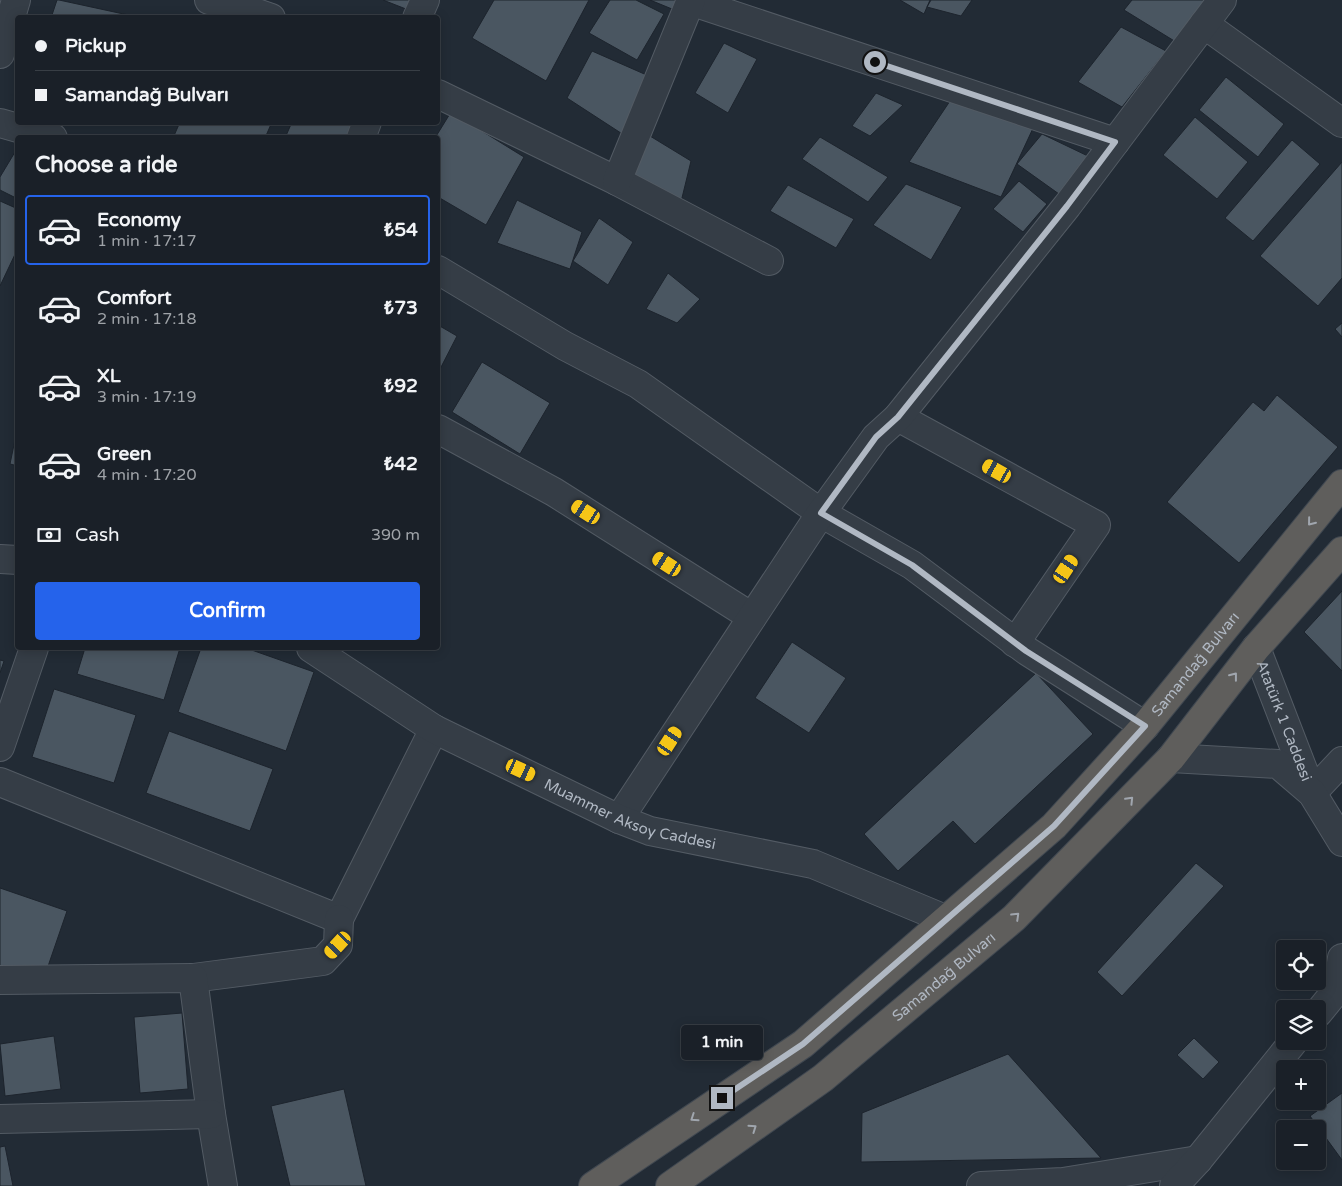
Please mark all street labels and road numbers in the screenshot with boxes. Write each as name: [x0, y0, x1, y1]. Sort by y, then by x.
street label: Samandağ Bulvarı: [1148, 608, 1243, 720]
street label: Atatürk 1 Caddesi: [1253, 658, 1316, 784]
street label: Muammer Aksoy Caddesi: [541, 775, 717, 853]
street label: Samandağ Bulvarı: [889, 928, 999, 1025]

